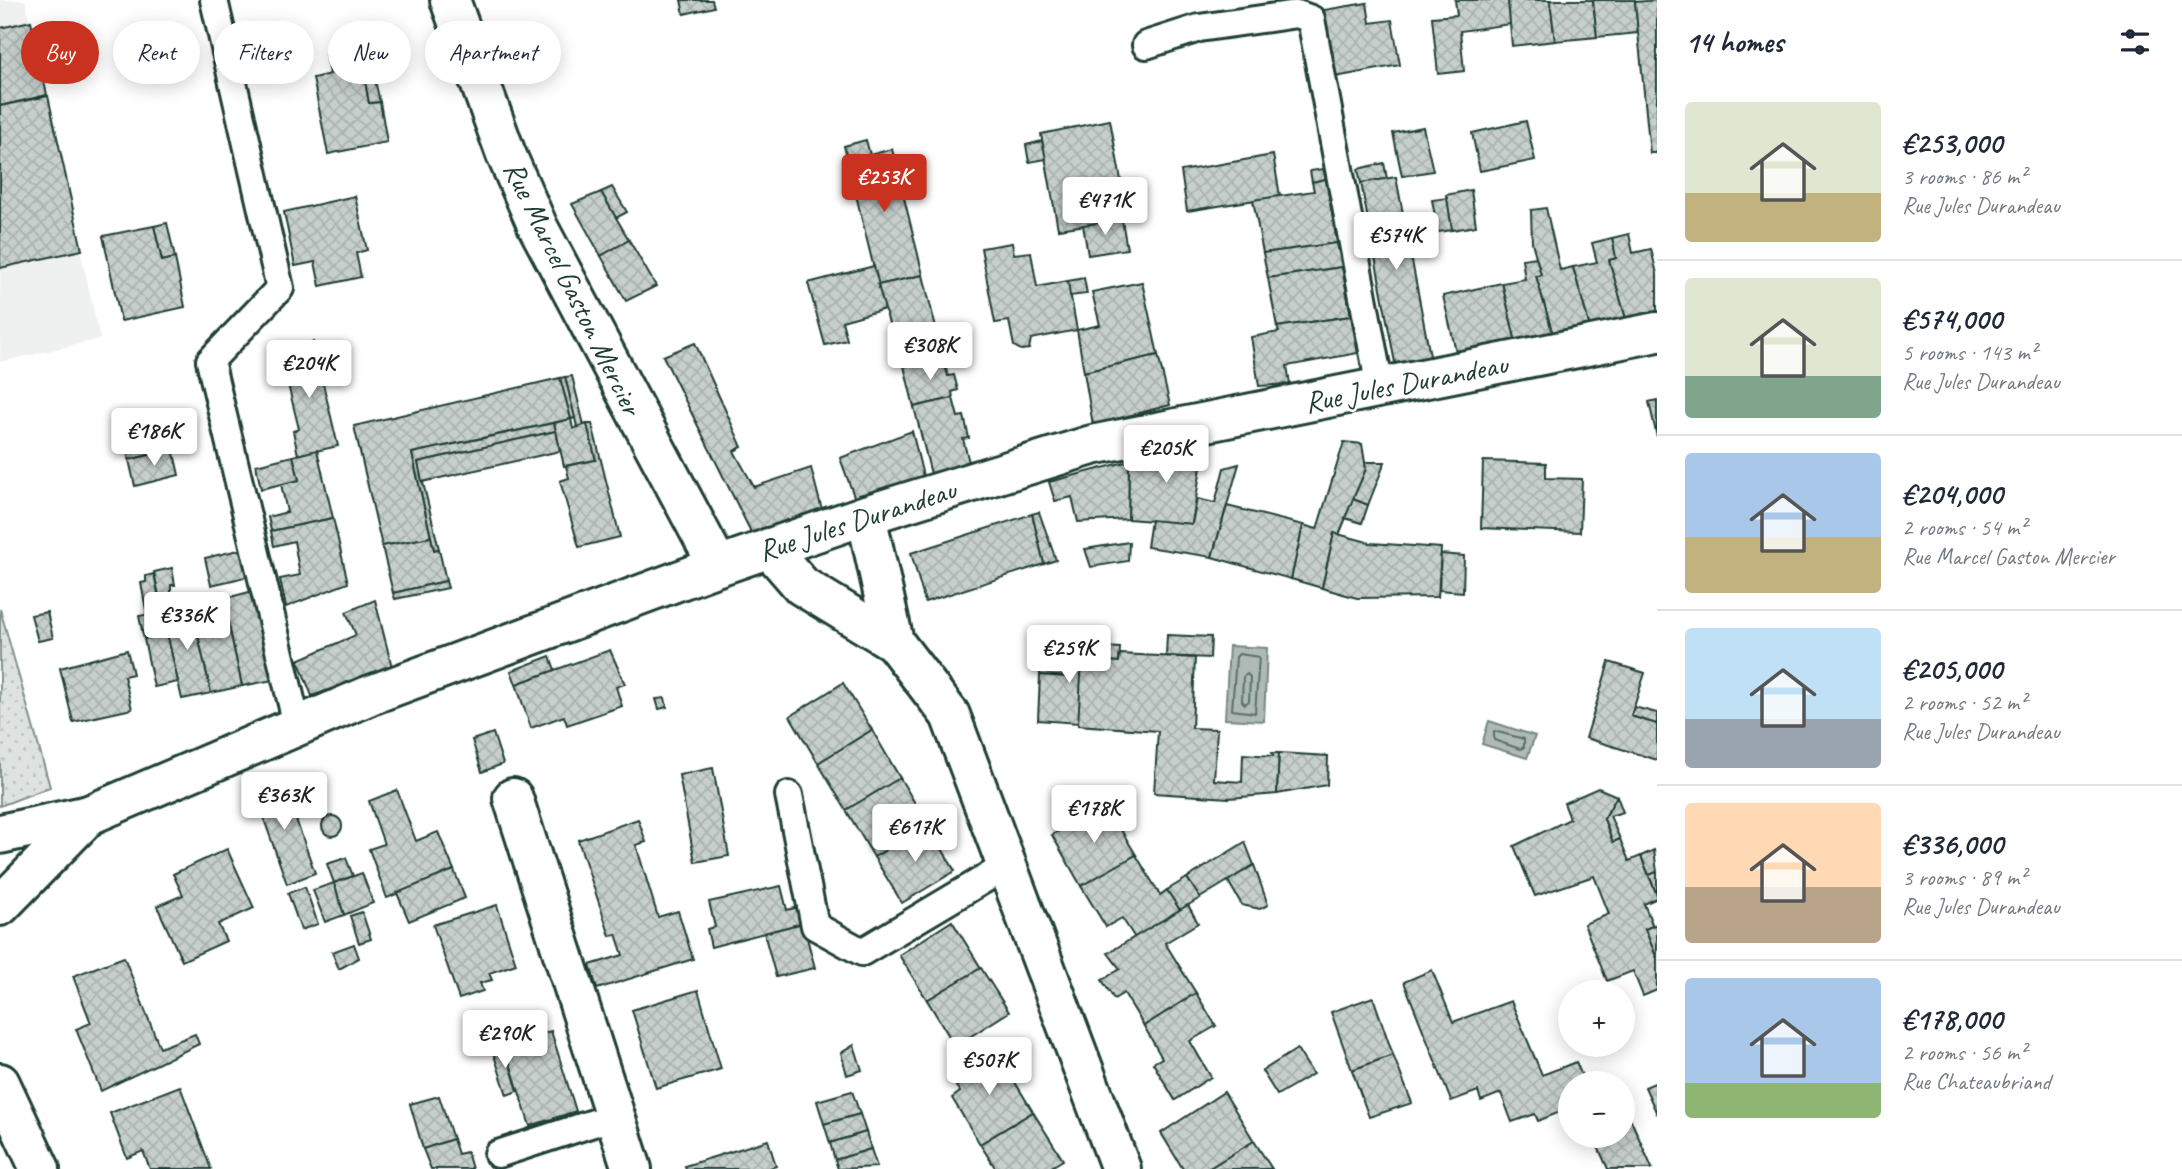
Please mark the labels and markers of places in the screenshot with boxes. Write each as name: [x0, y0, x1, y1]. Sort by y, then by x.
pin: €253K: [835, 154, 933, 214]
pin: €471K: [1056, 177, 1154, 237]
pin: €574K: [1347, 212, 1445, 272]
pin: €308K: [881, 322, 979, 382]
pin: €204K: [260, 340, 358, 400]
pin: €186K: [105, 408, 203, 468]
pin: €205K: [1117, 426, 1215, 485]
pin: €336K: [138, 592, 236, 652]
pin: €259K: [1020, 626, 1118, 685]
pin: €363K: [235, 772, 333, 832]
pin: €178K: [1045, 786, 1143, 845]
pin: €617K: [866, 804, 964, 864]
pin: €290K: [456, 1010, 554, 1070]
pin: €507K: [940, 1038, 1038, 1097]

